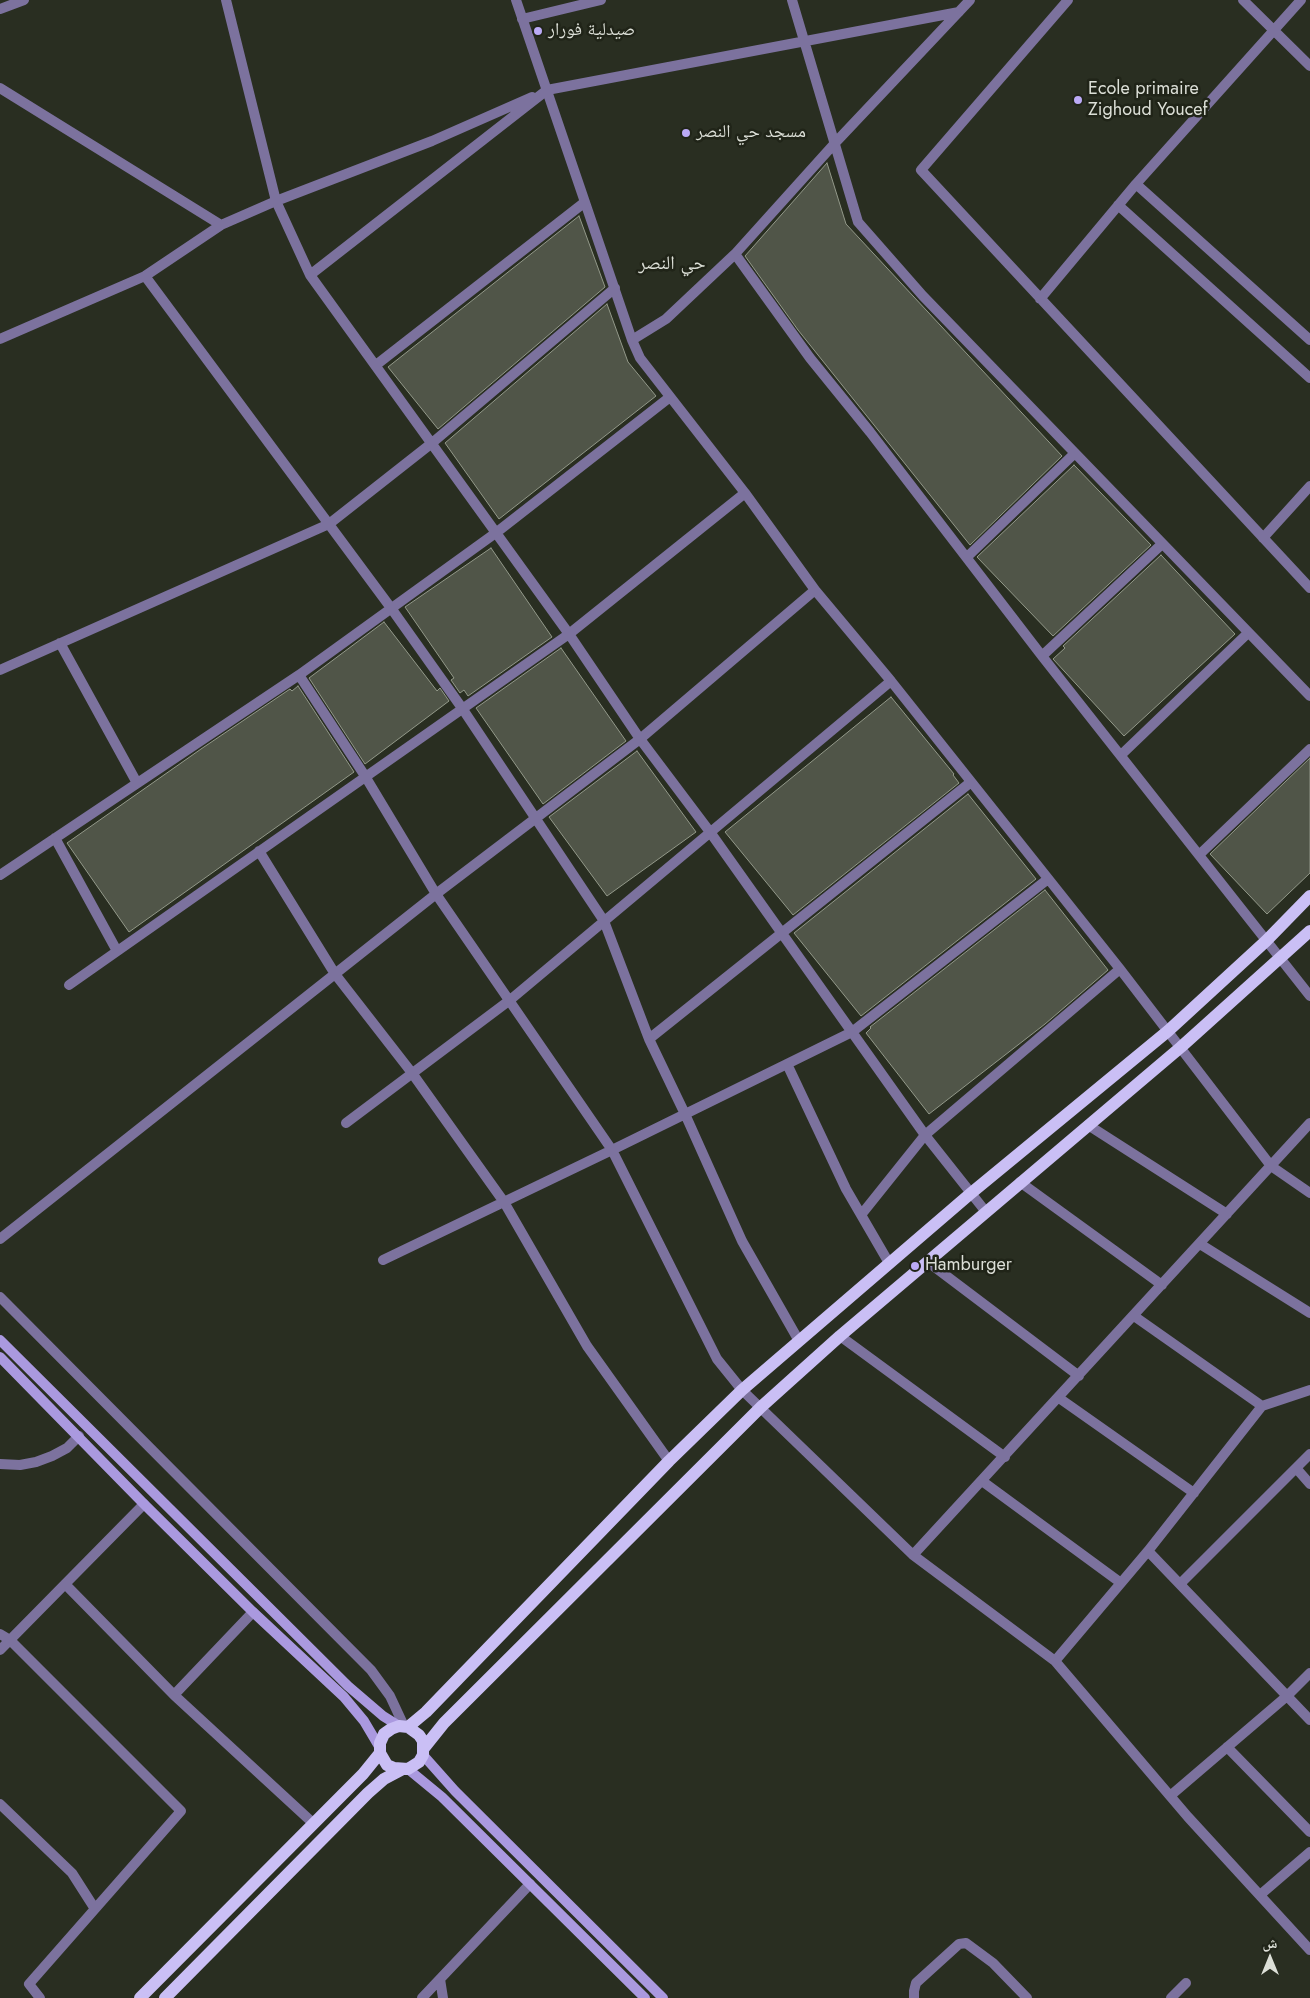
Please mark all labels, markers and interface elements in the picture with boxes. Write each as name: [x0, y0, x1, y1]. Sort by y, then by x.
place label: صيدلية فورار: [548, 20, 635, 42]
marker: صيدلية فورار: [532, 25, 544, 37]
place label: Ecole primaire Zighoud Youcef: [1088, 79, 1208, 122]
marker: Ecole primaire Zighoud Youcef: [1072, 94, 1084, 106]
place label: مسجد حي النصر: [696, 122, 806, 144]
marker: مسجد حي النصر: [680, 127, 692, 139]
district label: حي النصر: [638, 253, 706, 275]
place label: Hamburger: [925, 1255, 1012, 1277]
marker: Hamburger: [909, 1260, 921, 1272]
north arrow: [1245, 1933, 1295, 1983]
text: ش: [1263, 1933, 1277, 1953]

